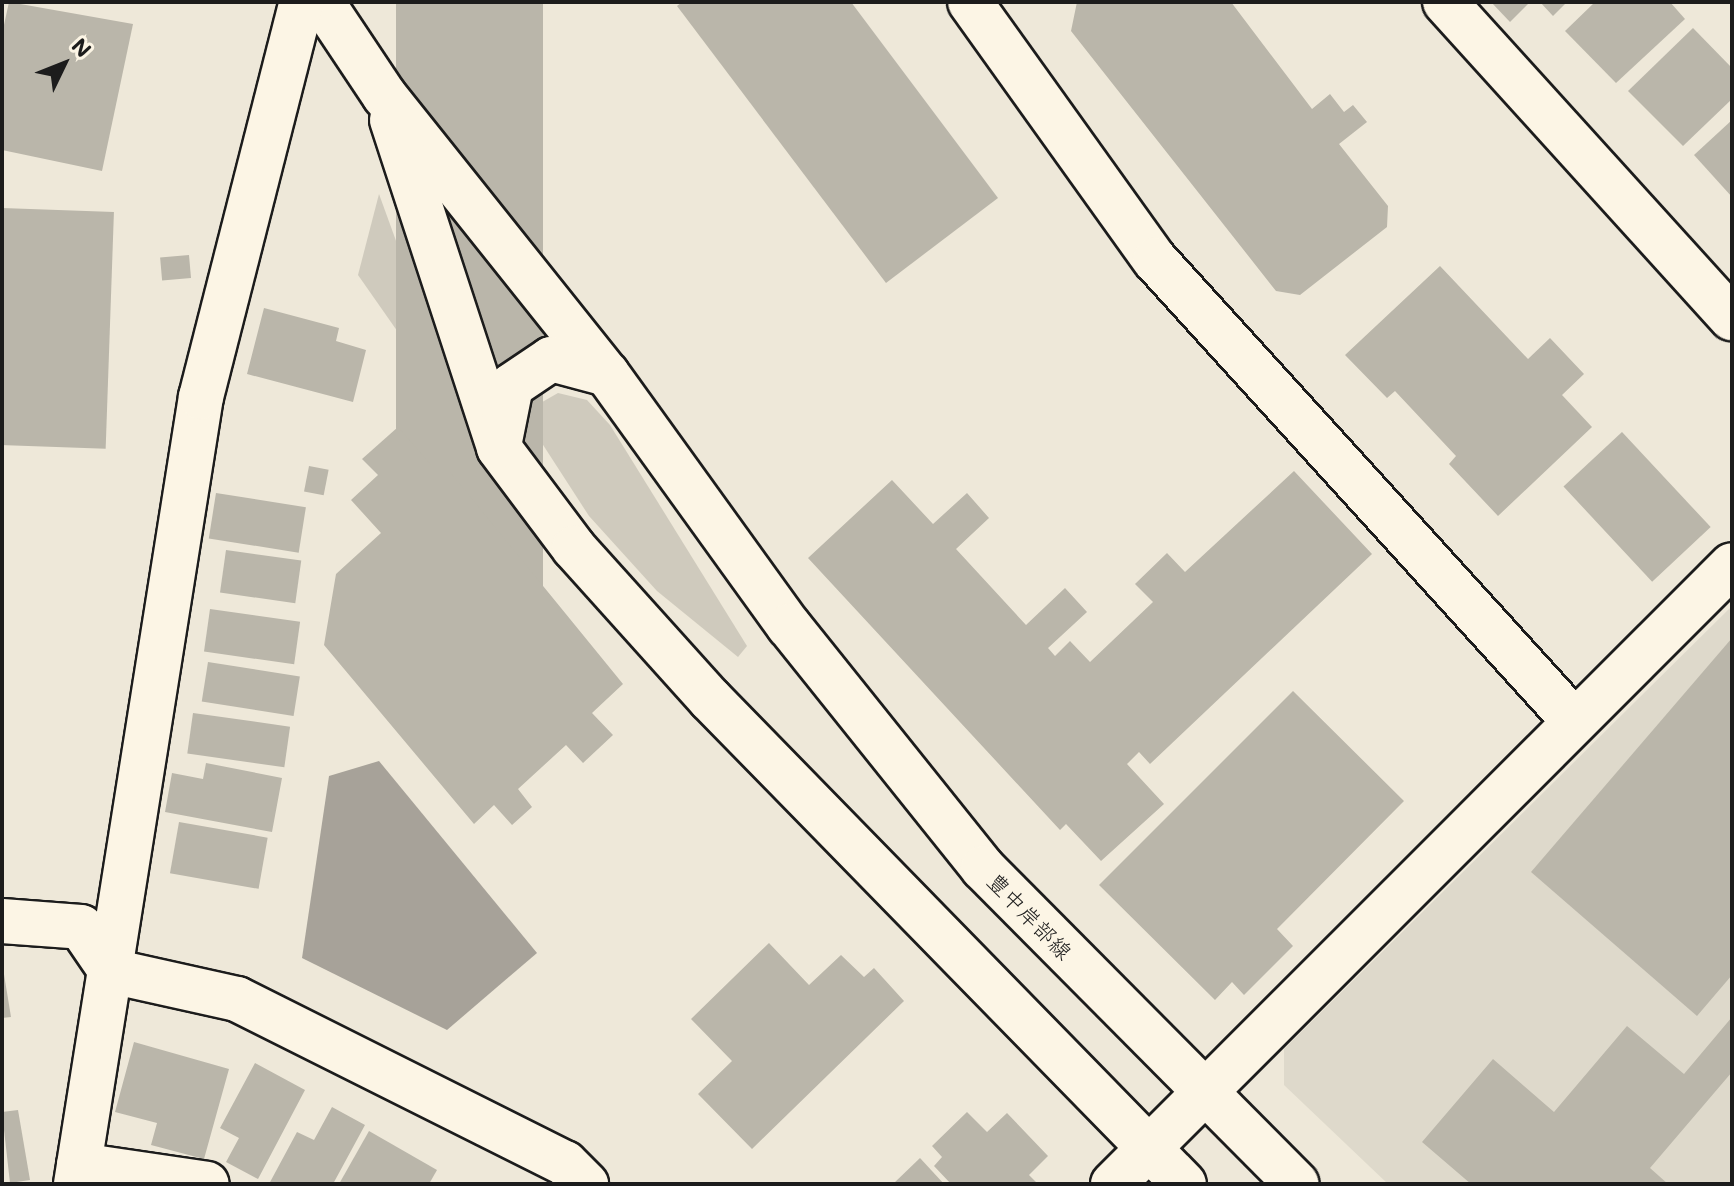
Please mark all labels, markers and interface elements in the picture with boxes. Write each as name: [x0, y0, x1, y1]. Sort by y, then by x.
north arrow: [24, 24, 104, 104]
text: N: [66, 31, 98, 63]
street label: 豊中岸部線: [982, 867, 1078, 965]

